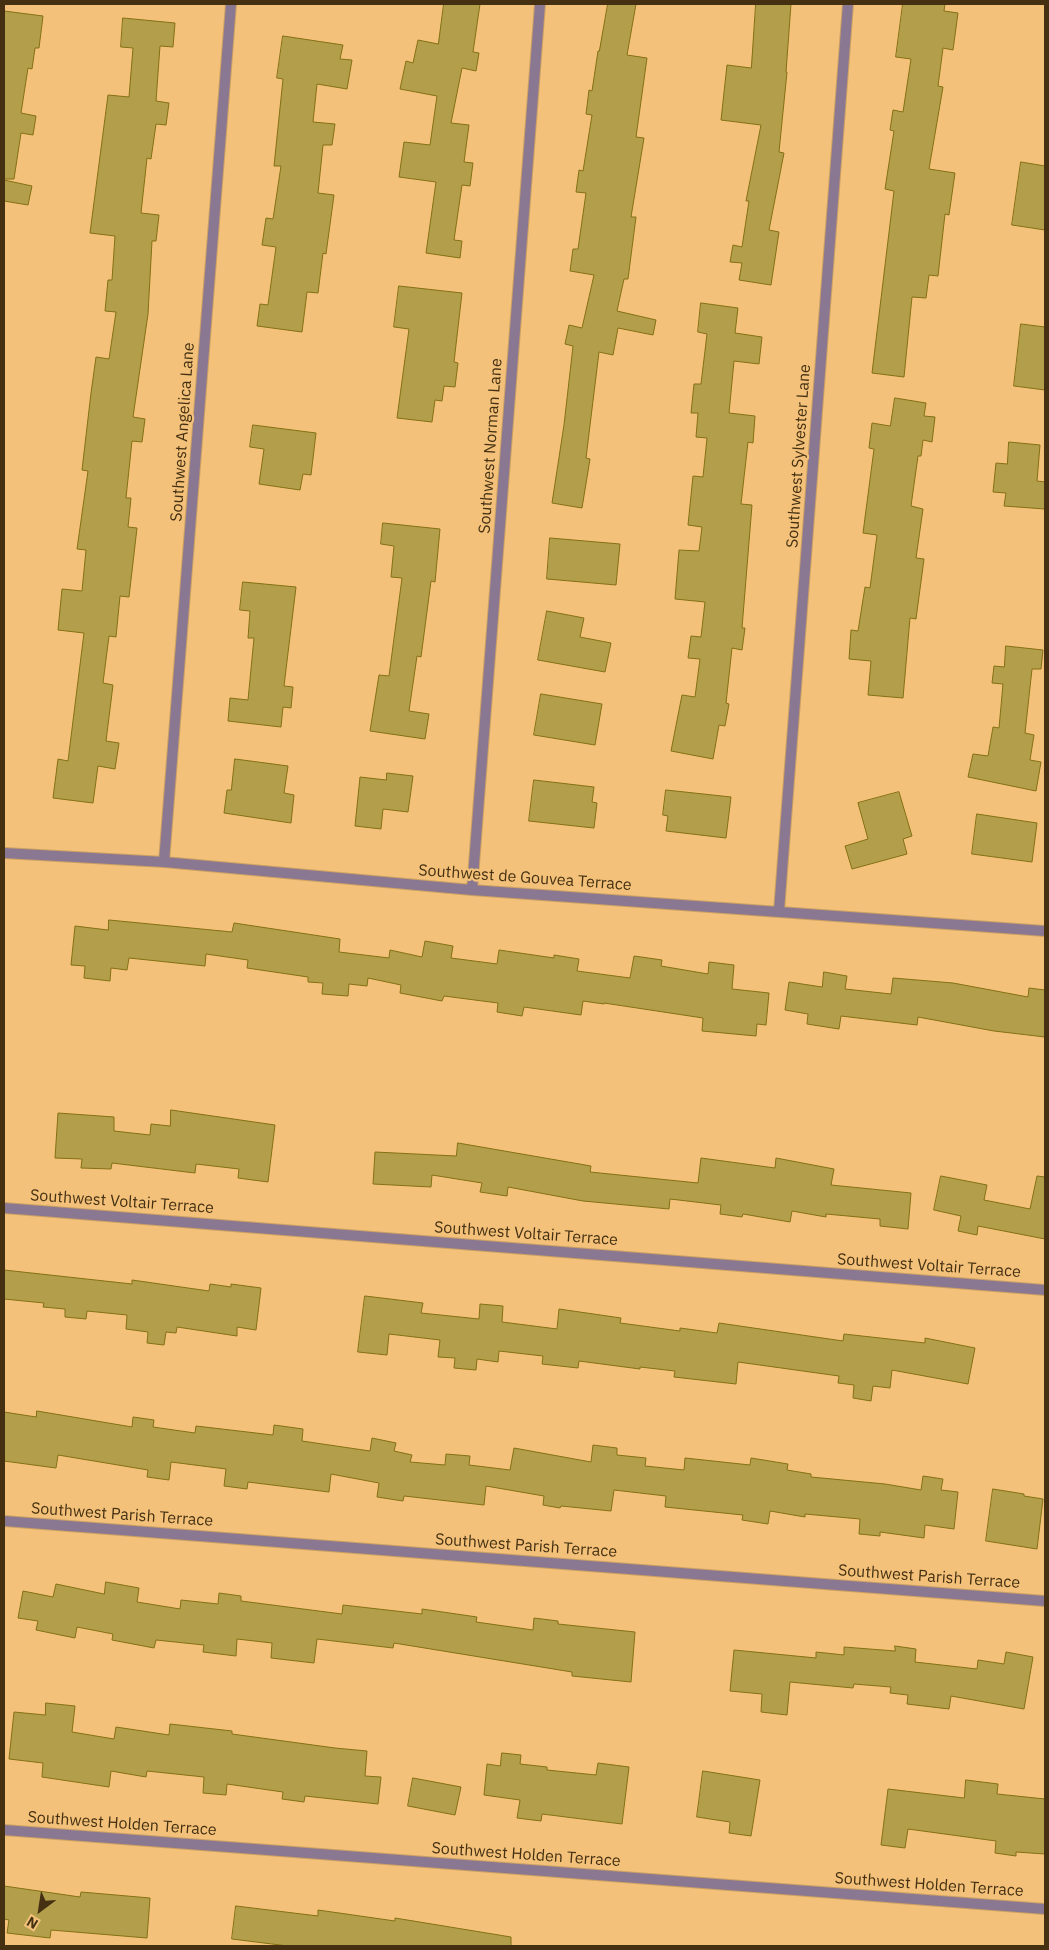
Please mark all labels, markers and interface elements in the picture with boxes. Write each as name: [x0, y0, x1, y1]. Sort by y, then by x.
street label: Southwest Angelica Lane: [167, 342, 199, 522]
street label: Southwest Norman Lane: [475, 358, 507, 534]
street label: Southwest Sylvester Lane: [783, 363, 815, 549]
street label: Southwest de Gouvea Terrace: [418, 861, 632, 895]
street label: Southwest Voltair Terrace: [29, 1186, 215, 1218]
street label: Southwest Voltair Terrace: [433, 1218, 619, 1250]
street label: Southwest Voltair Terrace: [836, 1250, 1022, 1282]
street label: Southwest Parish Terrace: [30, 1499, 214, 1531]
street label: Southwest Parish Terrace: [434, 1530, 618, 1562]
street label: Southwest Parish Terrace: [837, 1561, 1021, 1593]
street label: Southwest Holden Terrace: [27, 1808, 217, 1840]
street label: Southwest Holden Terrace: [431, 1839, 621, 1871]
street label: Southwest Holden Terrace: [834, 1869, 1024, 1901]
north arrow: [15, 1885, 65, 1935]
text: N: [23, 1913, 41, 1933]

